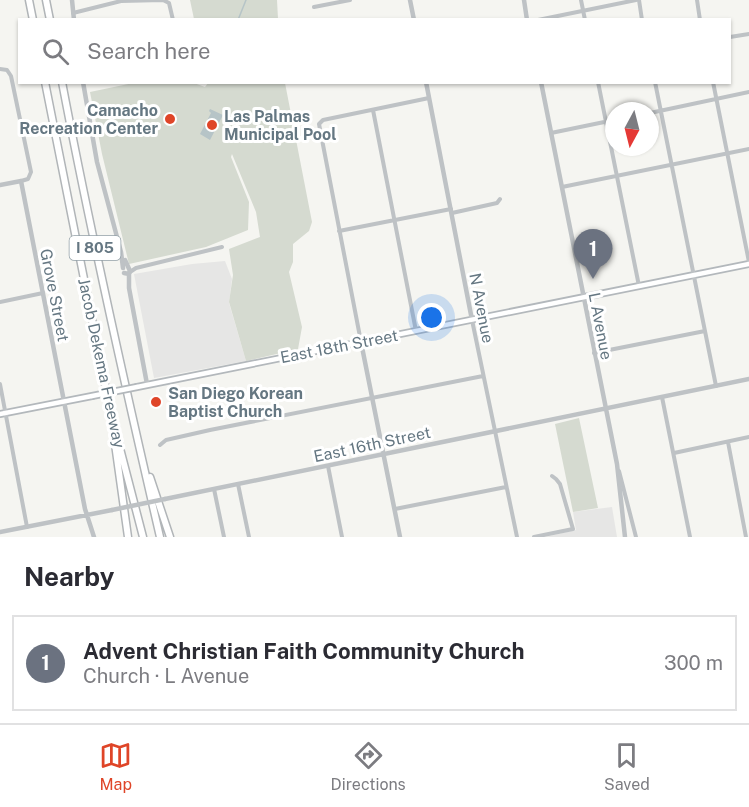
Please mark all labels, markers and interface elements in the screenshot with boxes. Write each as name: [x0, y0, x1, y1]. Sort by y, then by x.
search box: [18, 18, 731, 84]
icon: search: [39, 35, 72, 68]
text: Search here: [87, 38, 211, 64]
place label: Camacho Recreation Center: [19, 101, 158, 138]
north arrow: [605, 102, 659, 156]
place label: Las Palmas Municipal Pool: [224, 107, 336, 144]
marker: Camacho Recreation Center: [163, 112, 177, 126]
marker: Las Palmas Municipal Pool: [205, 118, 219, 132]
pin: 1: [574, 230, 612, 279]
road number: I 805: [70, 236, 121, 260]
street label: Grove Street: [36, 247, 73, 343]
street label: N Avenue: [465, 271, 498, 345]
street label: Jacob Dekema Freeway: [74, 276, 129, 450]
street label: L Avenue: [585, 291, 616, 361]
your location: [417, 303, 446, 332]
street label: East 18th Street: [279, 326, 400, 367]
place label: San Diego Korean Baptist Church: [168, 384, 303, 421]
marker: San Diego Korean Baptist Church: [149, 395, 163, 409]
street label: East 16th Street: [312, 423, 432, 466]
text: Nearby: [24, 561, 114, 592]
text: Advent Christian Faith Community Church: [83, 638, 525, 664]
text: 1: [41, 651, 50, 675]
text: 300 m: [664, 651, 723, 675]
text: Church · L Avenue: [83, 664, 249, 688]
tab: Map: [99, 739, 132, 794]
tab: Directions: [331, 739, 406, 794]
tab: Saved: [604, 739, 650, 794]

